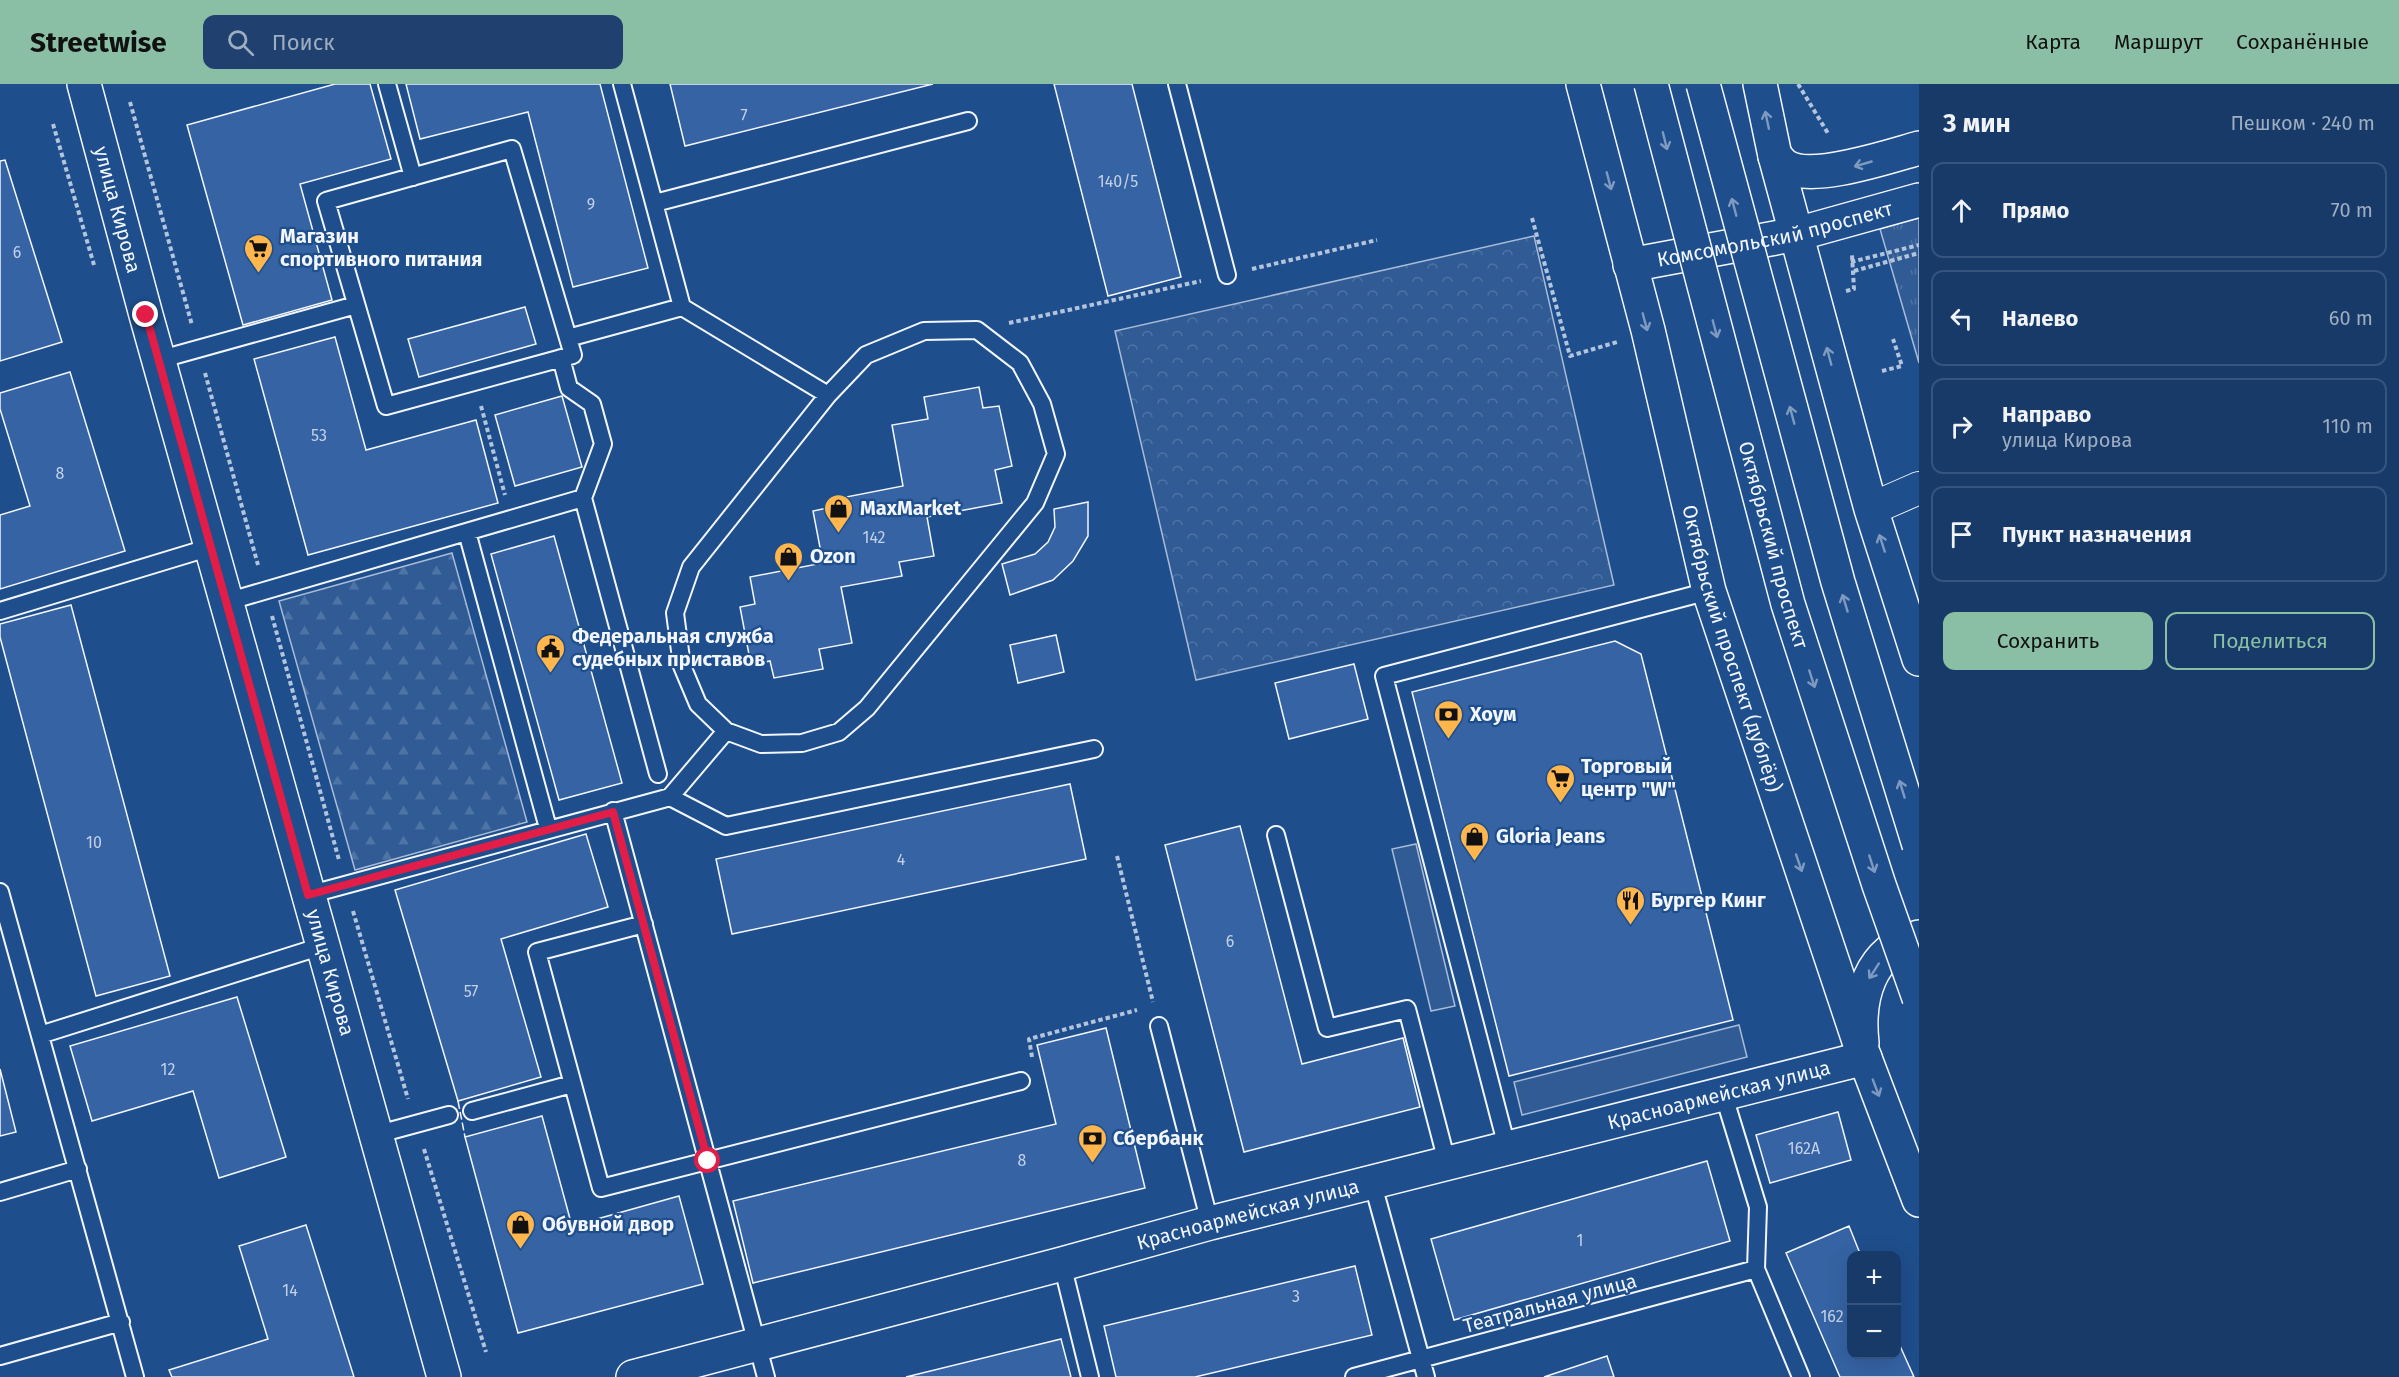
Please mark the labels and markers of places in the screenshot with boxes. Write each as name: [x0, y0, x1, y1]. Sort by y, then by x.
place label: Магазин спортивного питания: [280, 224, 483, 271]
supermarket icon: Магазин спортивного питания: [243, 232, 275, 274]
shop icon: MaxMarket: [823, 492, 855, 534]
place label: MaxMarket: [860, 496, 961, 520]
shop icon: Ozon: [773, 540, 805, 582]
place label: Ozon: [810, 544, 856, 568]
place label: Федеральная служба судебных приставов: [572, 624, 774, 671]
public building icon: Федеральная служба судебных приставов: [535, 632, 567, 674]
bank icon: Хоум: [1433, 698, 1465, 740]
place label: Хоум: [1469, 702, 1516, 726]
place label: Торговый центр "W": [1581, 754, 1676, 801]
supermarket icon: Торговый центр "W": [1544, 762, 1576, 804]
shop icon: Gloria Jeans: [1459, 820, 1491, 862]
place label: Gloria Jeans: [1496, 824, 1605, 848]
restaurant icon: Бургер Кинг: [1614, 884, 1646, 926]
place label: Бургер Кинг: [1651, 888, 1766, 912]
bank icon: Сбербанк: [1076, 1122, 1108, 1164]
place label: Сбербанк: [1113, 1126, 1204, 1150]
shop icon: Обувной двор: [505, 1208, 537, 1250]
place label: Обувной двор: [542, 1212, 674, 1236]

